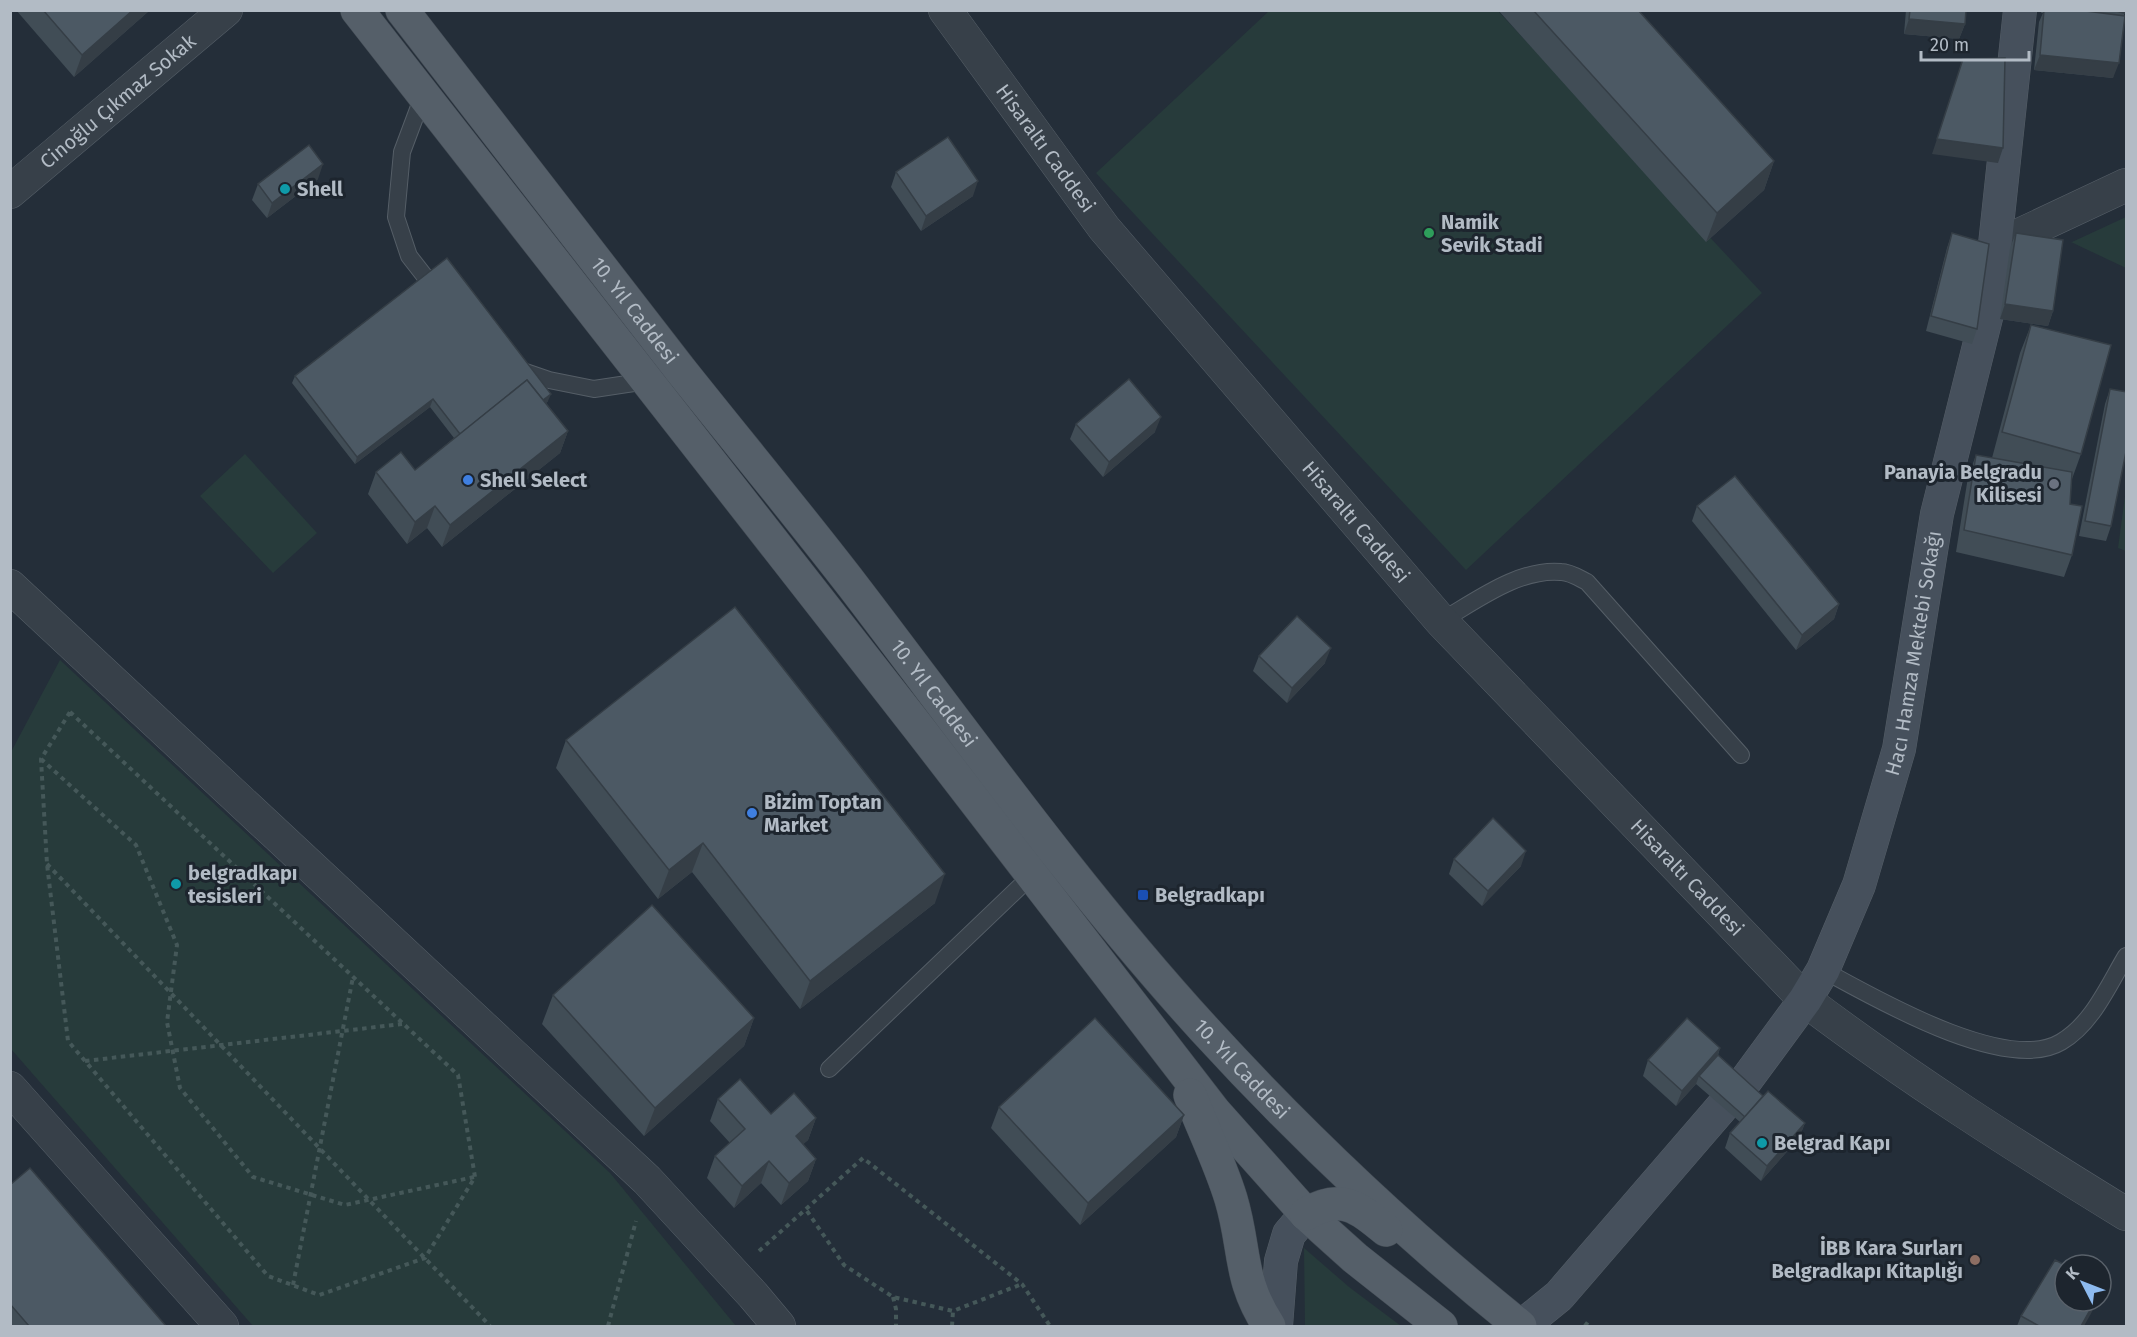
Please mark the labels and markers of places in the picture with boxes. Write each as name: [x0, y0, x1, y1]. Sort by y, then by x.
place label: Shell: [297, 177, 343, 201]
marker: Shell: [278, 182, 292, 196]
place label: Namik Sevik Stadi: [1441, 210, 1543, 257]
marker: Namik Sevik Stadi: [1422, 226, 1436, 240]
place label: Panayia Belgradu Kilisesi: [1884, 460, 2042, 507]
place label: Shell Select: [480, 468, 588, 492]
marker: Shell Select: [461, 473, 475, 487]
marker: Panayia Belgradu Kilisesi: [2047, 477, 2061, 491]
place label: Bizim Toptan Market: [764, 790, 882, 837]
marker: Bizim Toptan Market: [745, 806, 759, 820]
place label: belgradkapı tesisleri: [188, 861, 298, 908]
marker: belgradkapı tesisleri: [169, 877, 183, 891]
place label: Belgradkapı: [1155, 883, 1265, 907]
marker: Belgradkapı: [1136, 888, 1150, 902]
place label: Belgrad Kapı: [1774, 1131, 1890, 1155]
marker: Belgrad Kapı: [1755, 1136, 1769, 1150]
place label: İBB Kara Surları Belgradkapı Kitaplığı: [1771, 1236, 1963, 1283]
marker: İBB Kara Surları Belgradkapı Kitaplığı: [1968, 1253, 1982, 1267]

